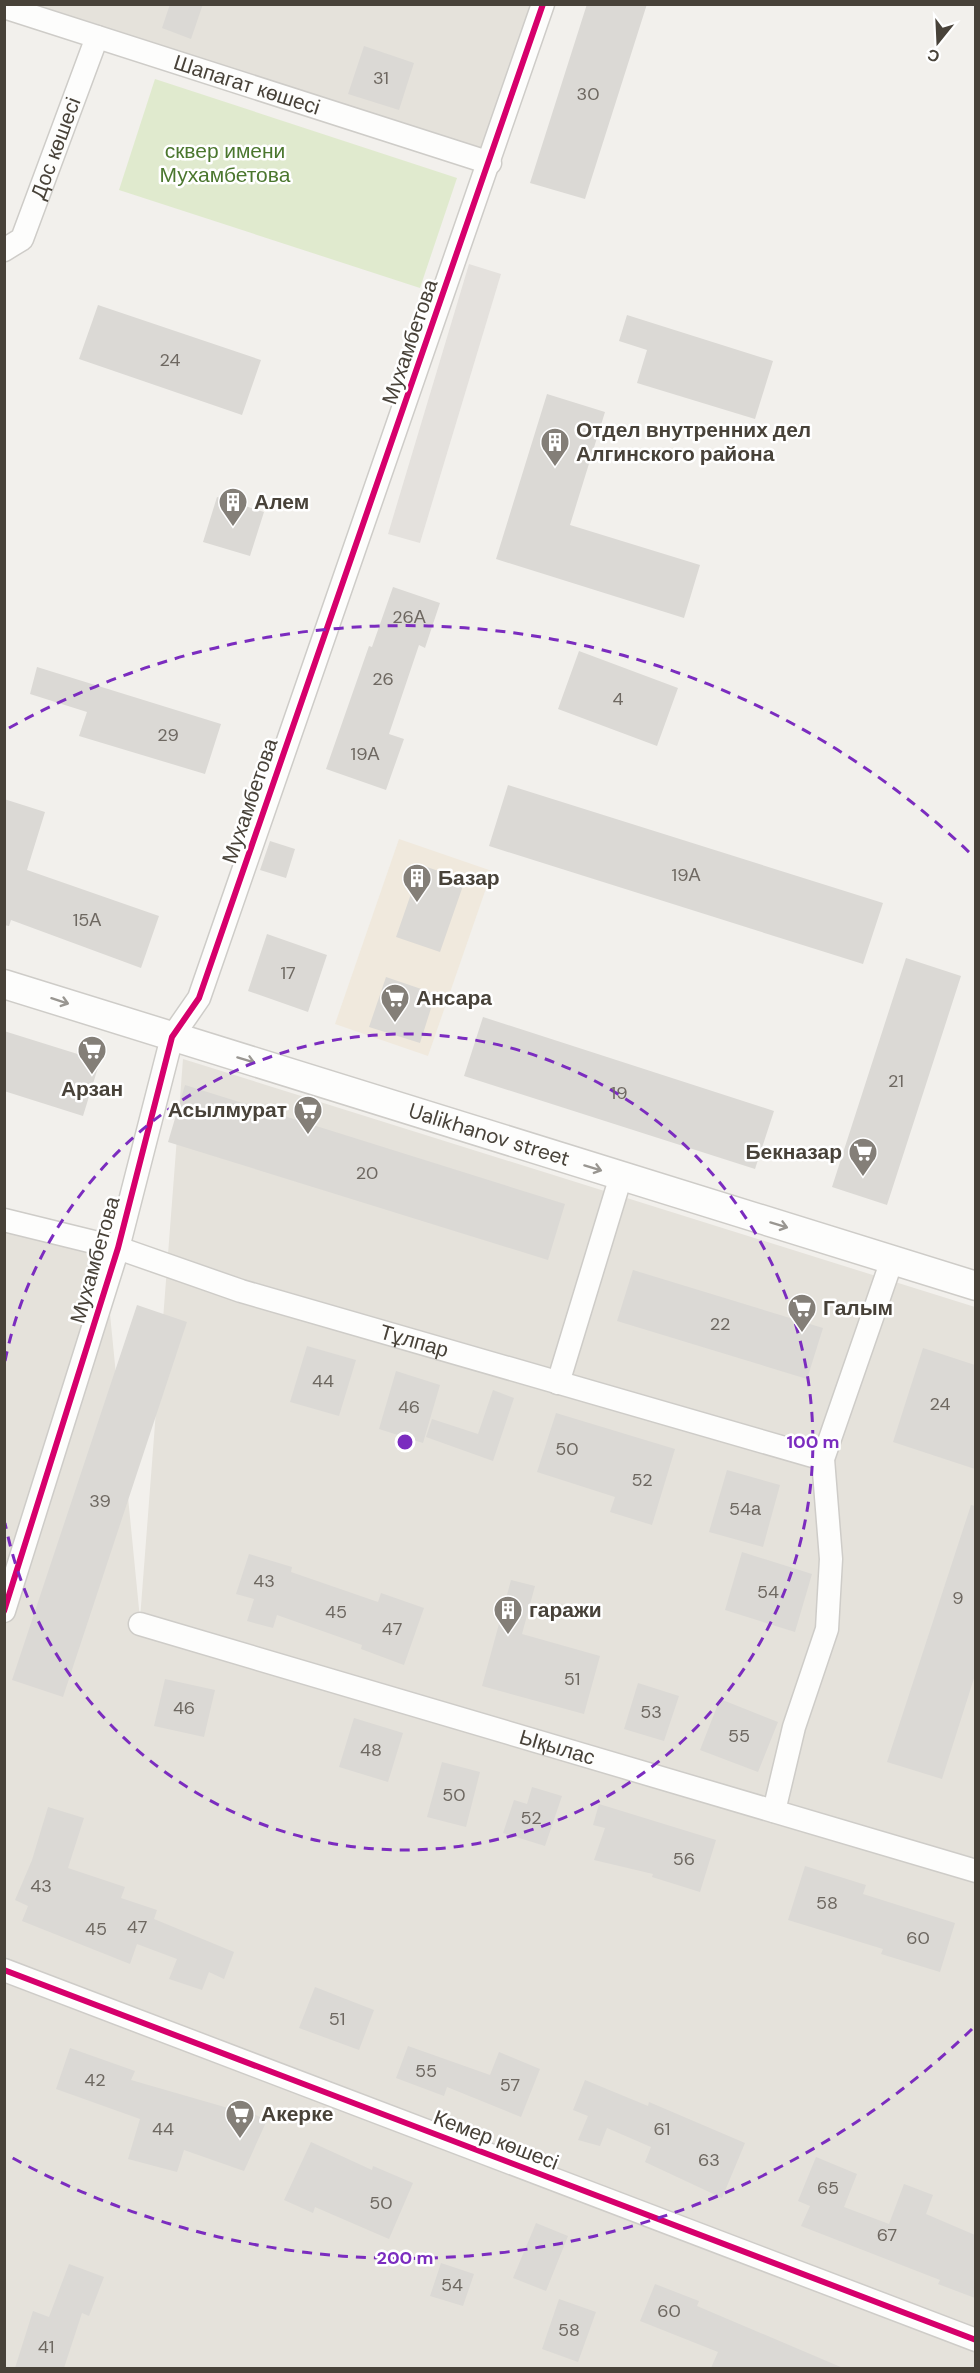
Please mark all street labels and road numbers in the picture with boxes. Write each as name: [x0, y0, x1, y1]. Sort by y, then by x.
street label: Шапагат көшесі: [170, 48, 324, 122]
street label: Дос көшесі: [24, 93, 87, 203]
street label: Мухамбетова: [375, 275, 445, 408]
street label: Мухамбетова: [215, 734, 285, 867]
street label: Ualikhanov street: [405, 1097, 573, 1173]
street label: Мухамбетова: [64, 1193, 127, 1327]
street label: Тұлпар: [377, 1318, 452, 1364]
street label: Ықылас: [516, 1723, 598, 1772]
street label: Кемер көшесі: [429, 2103, 563, 2177]

